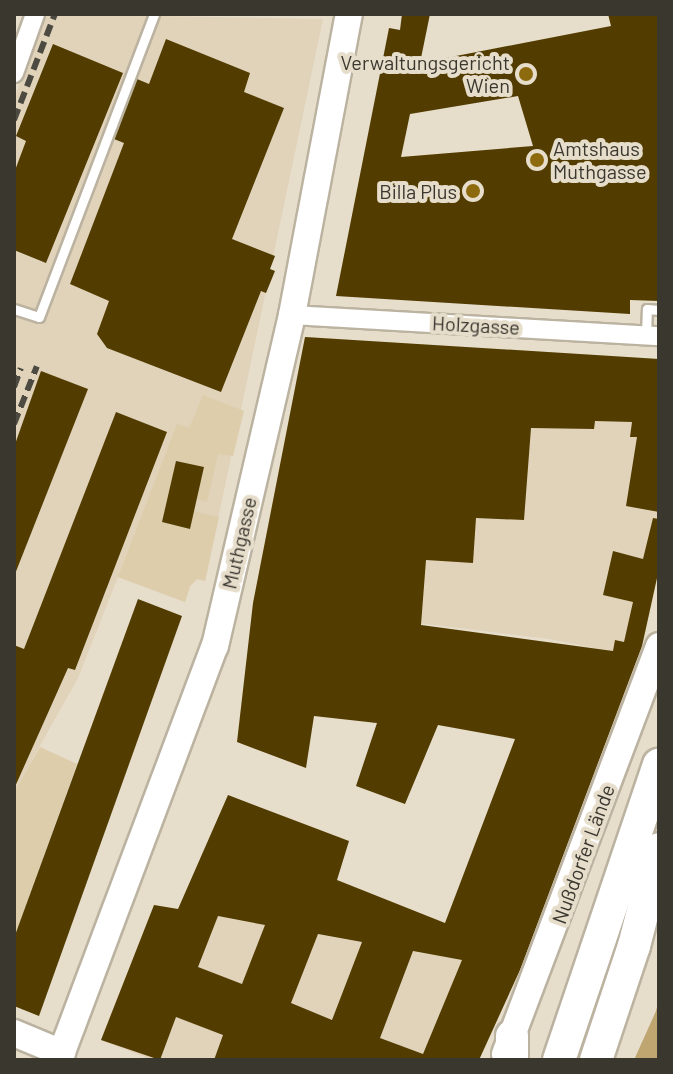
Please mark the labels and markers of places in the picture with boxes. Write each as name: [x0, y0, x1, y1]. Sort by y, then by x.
place label: Verwaltungsgericht Wien: [341, 50, 510, 97]
marker: Verwaltungsgericht Wien: [517, 65, 535, 83]
place label: Amtshaus Muthgasse: [553, 136, 647, 183]
marker: Amtshaus Muthgasse: [528, 151, 546, 169]
place label: Billa Plus: [379, 179, 457, 203]
marker: Billa Plus: [464, 182, 482, 200]

